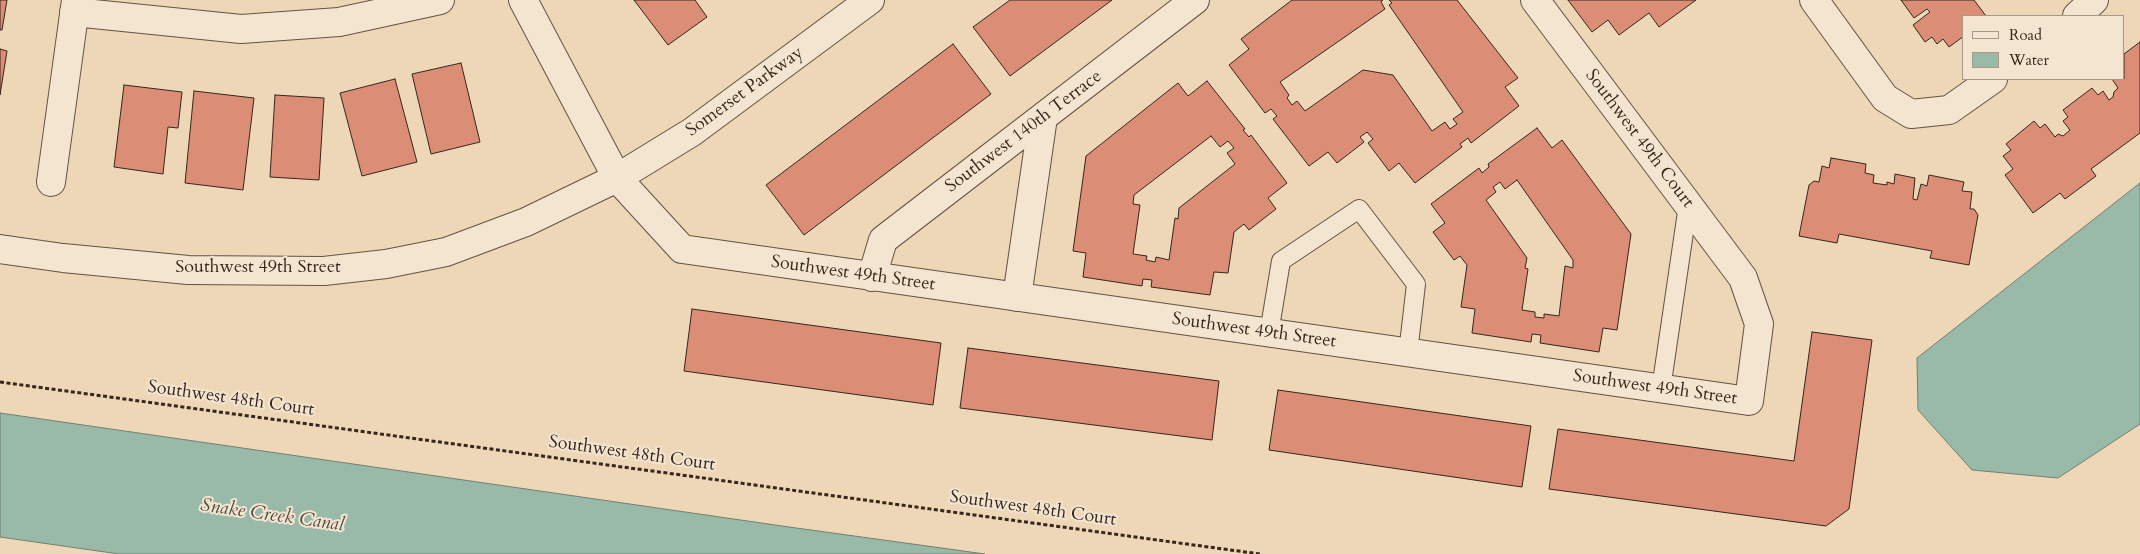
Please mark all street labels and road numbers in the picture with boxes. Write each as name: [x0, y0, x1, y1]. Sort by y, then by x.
street label: Somerset Parkway: [682, 42, 808, 142]
street label: Southwest 49th Court: [1580, 65, 1698, 213]
street label: Southwest 140th Terrace: [942, 66, 1106, 198]
street label: Southwest 49th Street: [770, 252, 936, 296]
street label: Southwest 49th Street: [175, 257, 341, 279]
street label: Southwest 49th Street: [1171, 309, 1337, 353]
street label: Southwest 49th Street: [1572, 366, 1738, 410]
street label: Southwest 48th Court: [146, 377, 316, 421]
street label: Southwest 48th Court: [547, 432, 717, 476]
street label: Southwest 48th Court: [948, 487, 1118, 531]

